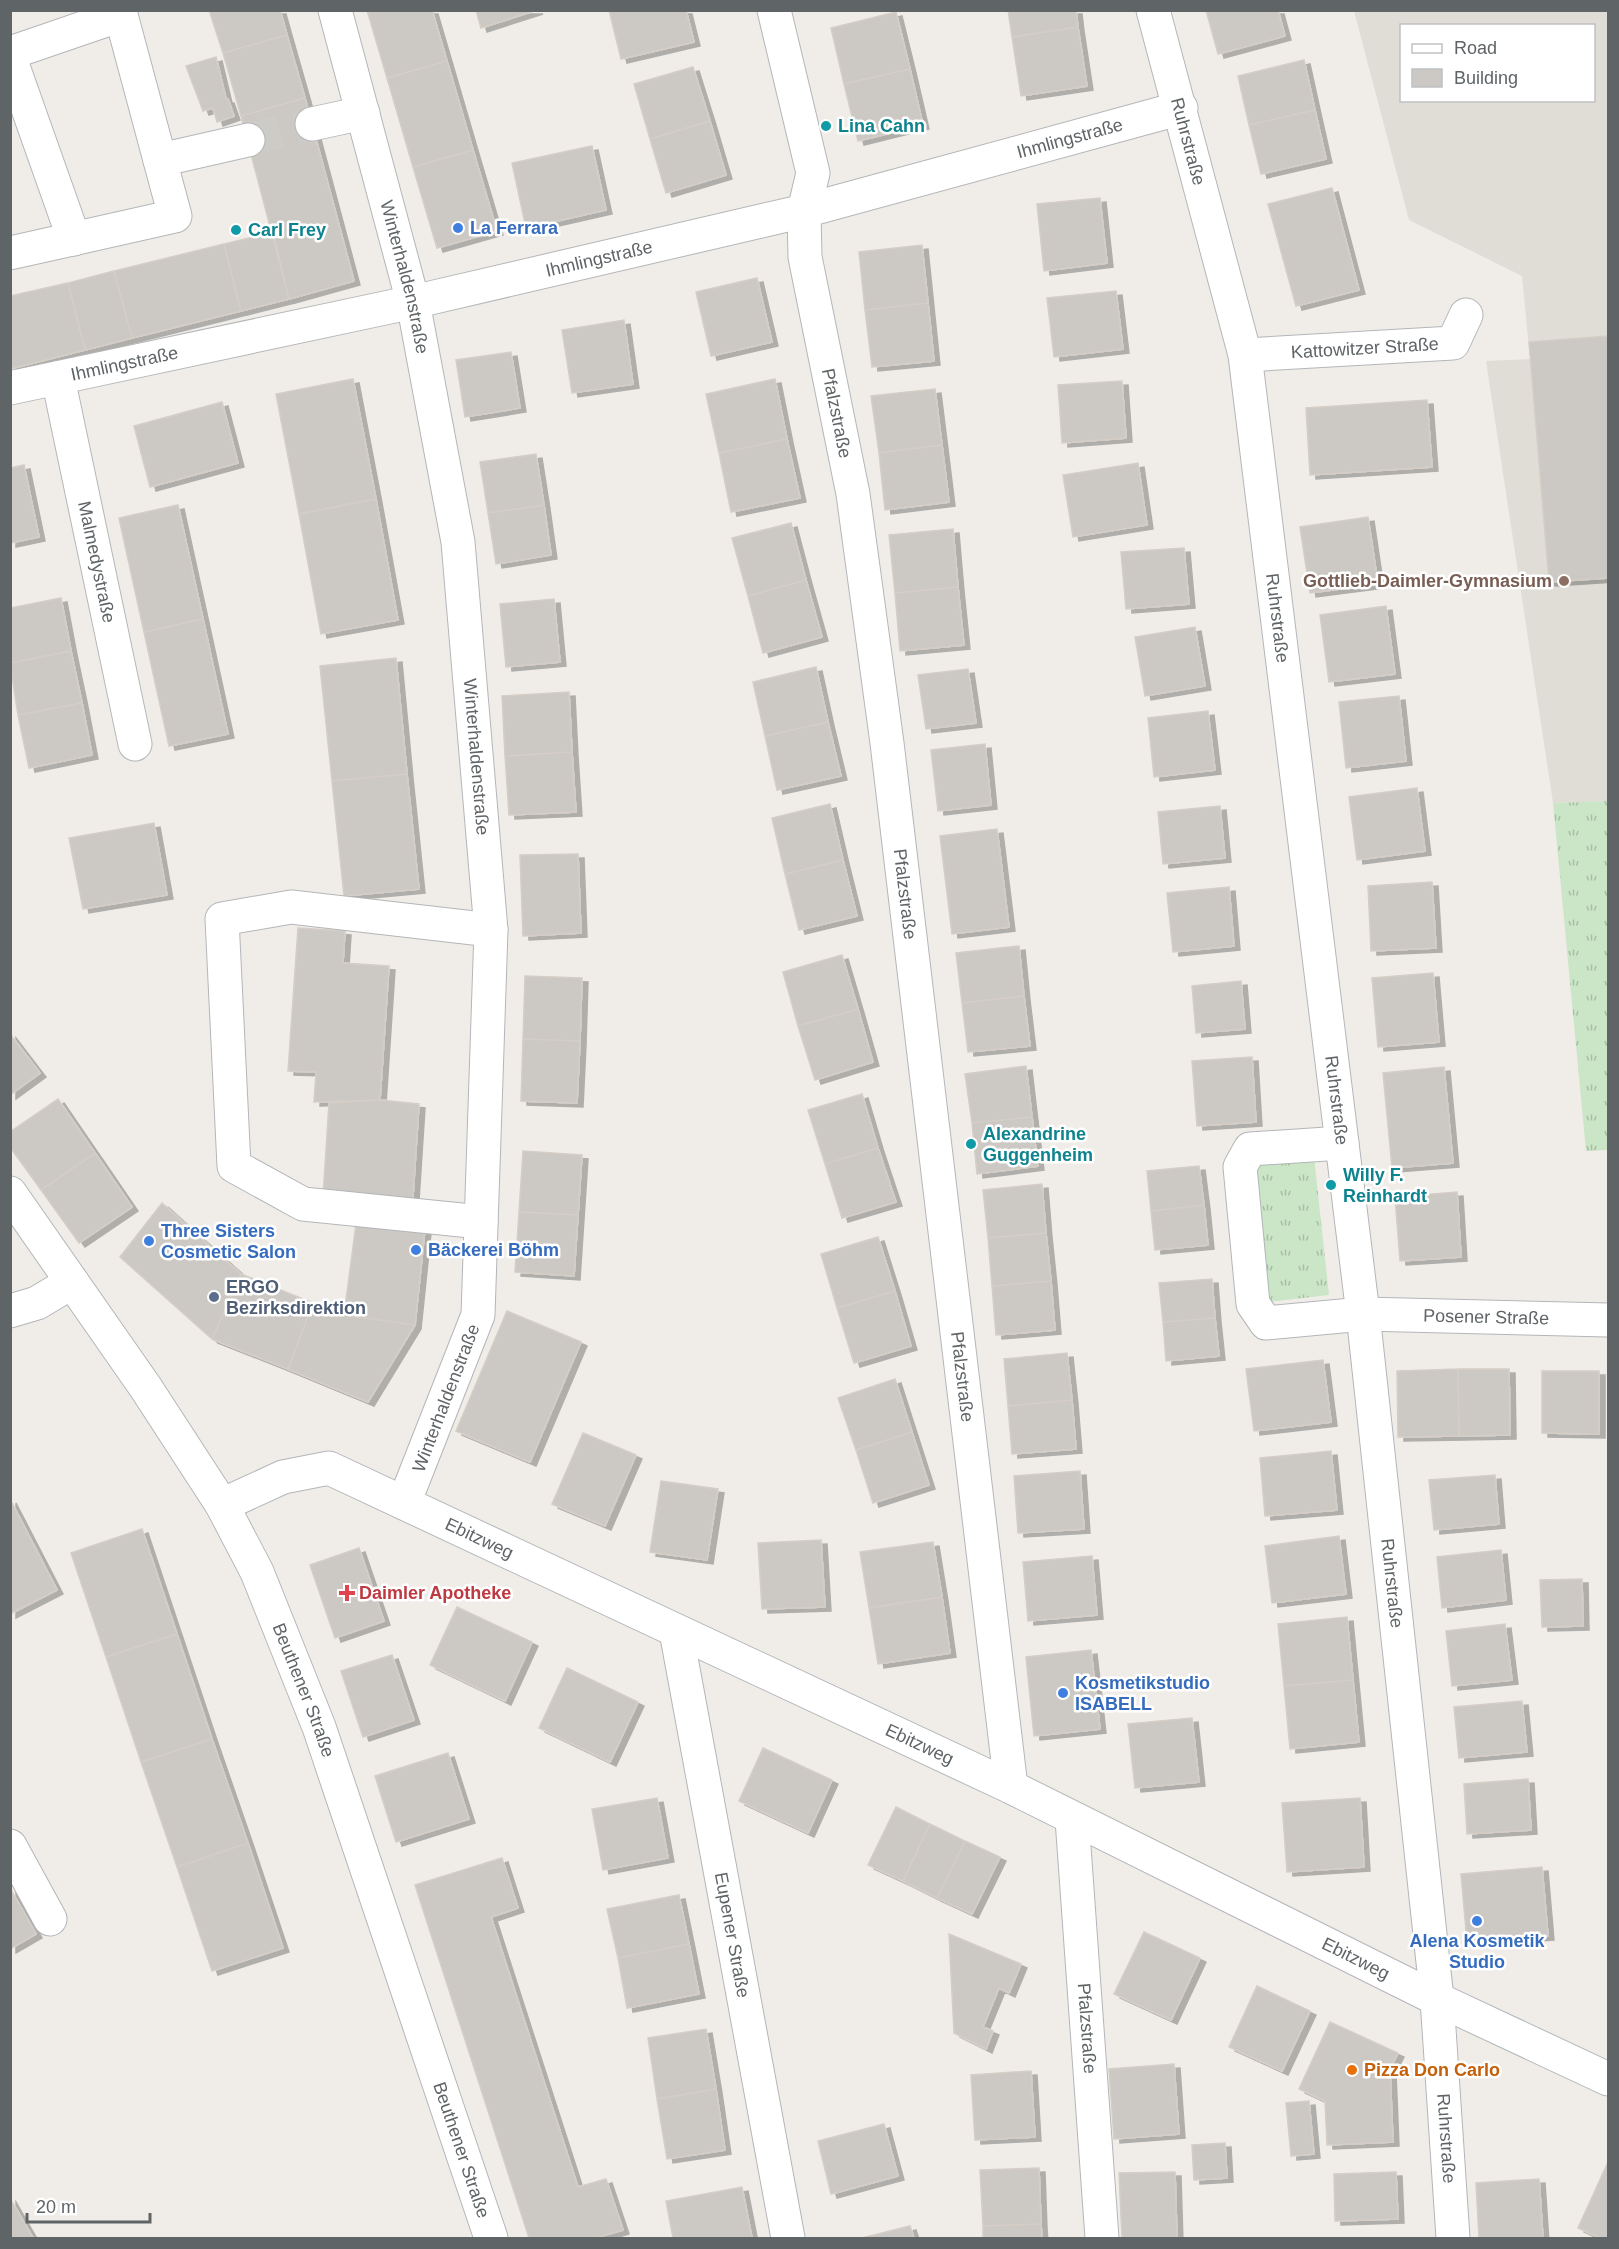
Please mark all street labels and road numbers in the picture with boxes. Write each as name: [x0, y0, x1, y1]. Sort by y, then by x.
street label: Ruhrstraße: [1167, 95, 1209, 188]
street label: Ihmlingstraße: [1014, 114, 1125, 162]
street label: Winterhaldenstraße: [376, 198, 432, 355]
street label: Ihmlingstraße: [544, 237, 654, 281]
street label: Kattowitzer Straße: [1290, 334, 1439, 362]
street label: Ihmlingstraße: [69, 342, 180, 385]
street label: Pfalzstraße: [818, 367, 855, 460]
street label: Malmedystraße: [74, 499, 119, 625]
street label: Ruhrstraße: [1262, 572, 1293, 664]
street label: Winterhaldenstraße: [460, 678, 493, 836]
street label: Pfalzstraße: [890, 848, 920, 941]
street label: Ruhrstraße: [1321, 1054, 1352, 1146]
street label: Posener Straße: [1423, 1305, 1549, 1329]
street label: Winterhaldenstraße: [409, 1321, 483, 1475]
street label: Pfalzstraße: [947, 1330, 978, 1423]
street label: Ebitzweg: [442, 1514, 517, 1563]
street label: Ruhrstraße: [1377, 1537, 1407, 1629]
street label: Beuthener Straße: [269, 1620, 338, 1760]
street label: Ebitzweg: [882, 1720, 957, 1769]
street label: Eupener Straße: [711, 1871, 753, 1999]
street label: Ebitzweg: [1319, 1933, 1393, 1984]
street label: Pfalzstraße: [1074, 1982, 1100, 2075]
street label: Beuthener Straße: [429, 2079, 494, 2220]
street label: Ruhrstraße: [1433, 2093, 1459, 2184]

